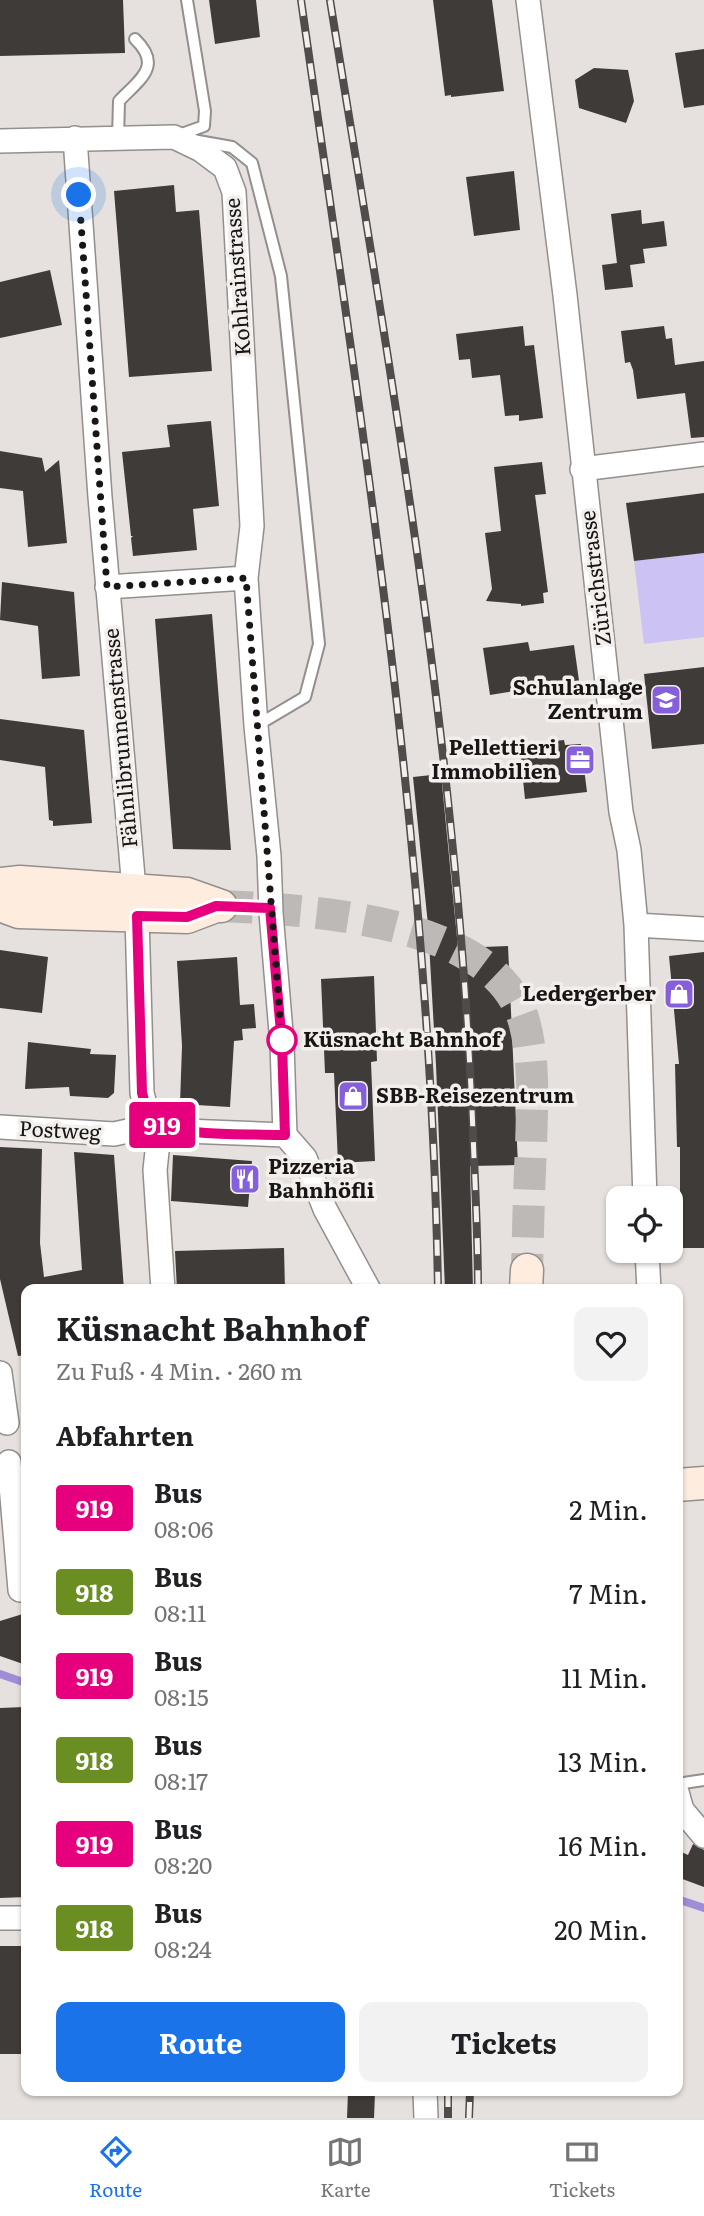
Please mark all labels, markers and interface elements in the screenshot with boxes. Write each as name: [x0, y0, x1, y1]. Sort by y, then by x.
your location: [61, 177, 96, 212]
street label: Kohlrainstrasse: [215, 197, 256, 357]
street label: Zürichstrasse: [570, 509, 617, 648]
street label: Fähnlibrunnenstrasse: [93, 627, 144, 849]
place label: Schulanlage Zentrum: [513, 670, 643, 725]
school or university icon: Schulanlage Zentrum: [649, 683, 683, 717]
place label: Pellettieri Immobilien: [431, 730, 557, 785]
office icon: Pellettieri Immobilien: [563, 743, 597, 777]
place label: Ledergerber: [522, 976, 657, 1007]
shop icon: Ledergerber: [662, 977, 696, 1011]
place label: Küsnacht Bahnhof: [303, 1022, 503, 1053]
marker: Küsnacht Bahnhof: [267, 1025, 297, 1055]
place label: SBB-Reisezentrum: [376, 1078, 574, 1109]
shop icon: SBB-Reisezentrum: [336, 1079, 370, 1113]
line badge: 919: [122, 1102, 202, 1148]
text: 919: [143, 1107, 181, 1142]
street label: Postweg: [18, 1111, 102, 1146]
place label: Pizzeria Bahnhöfli: [268, 1149, 375, 1204]
restaurant icon: Pizzeria Bahnhöfli: [228, 1162, 262, 1196]
map controls: [606, 1186, 683, 1263]
button: locate: [606, 1186, 683, 1263]
text: Küsnacht Bahnhof: [56, 1302, 367, 1351]
button: heart: [574, 1307, 648, 1381]
text: Zu Fuß · 4 Min. · 260 m: [56, 1353, 303, 1387]
text: Abfahrten: [56, 1415, 194, 1454]
text: Bus: [154, 1472, 202, 1511]
text: 2 Min.: [569, 1489, 648, 1528]
text: 919: [76, 1490, 113, 1525]
text: 08:06: [154, 1511, 213, 1545]
text: Bus: [154, 1556, 202, 1595]
text: 7 Min.: [569, 1573, 648, 1612]
text: 918: [76, 1574, 113, 1609]
text: 08:11: [154, 1595, 206, 1629]
text: Bus: [154, 1640, 202, 1679]
text: 11 Min.: [561, 1657, 648, 1696]
text: 919: [76, 1658, 113, 1693]
text: 08:15: [154, 1679, 209, 1713]
text: Bus: [154, 1724, 202, 1763]
text: 13 Min.: [558, 1741, 648, 1780]
text: 918: [76, 1742, 113, 1777]
text: 08:17: [154, 1763, 208, 1797]
text: Bus: [154, 1808, 202, 1847]
text: 16 Min.: [558, 1825, 648, 1864]
text: 919: [76, 1826, 113, 1861]
text: 08:20: [154, 1847, 212, 1881]
text: Bus: [154, 1892, 202, 1931]
text: 20 Min.: [554, 1909, 648, 1948]
text: 918: [76, 1910, 113, 1945]
text: 08:24: [154, 1931, 212, 1965]
button: Route: [56, 2002, 345, 2082]
button: Tickets: [359, 2002, 648, 2082]
tab: Route: [89, 2133, 142, 2203]
tab: Karte: [320, 2133, 371, 2203]
tab: Tickets: [549, 2133, 615, 2203]

